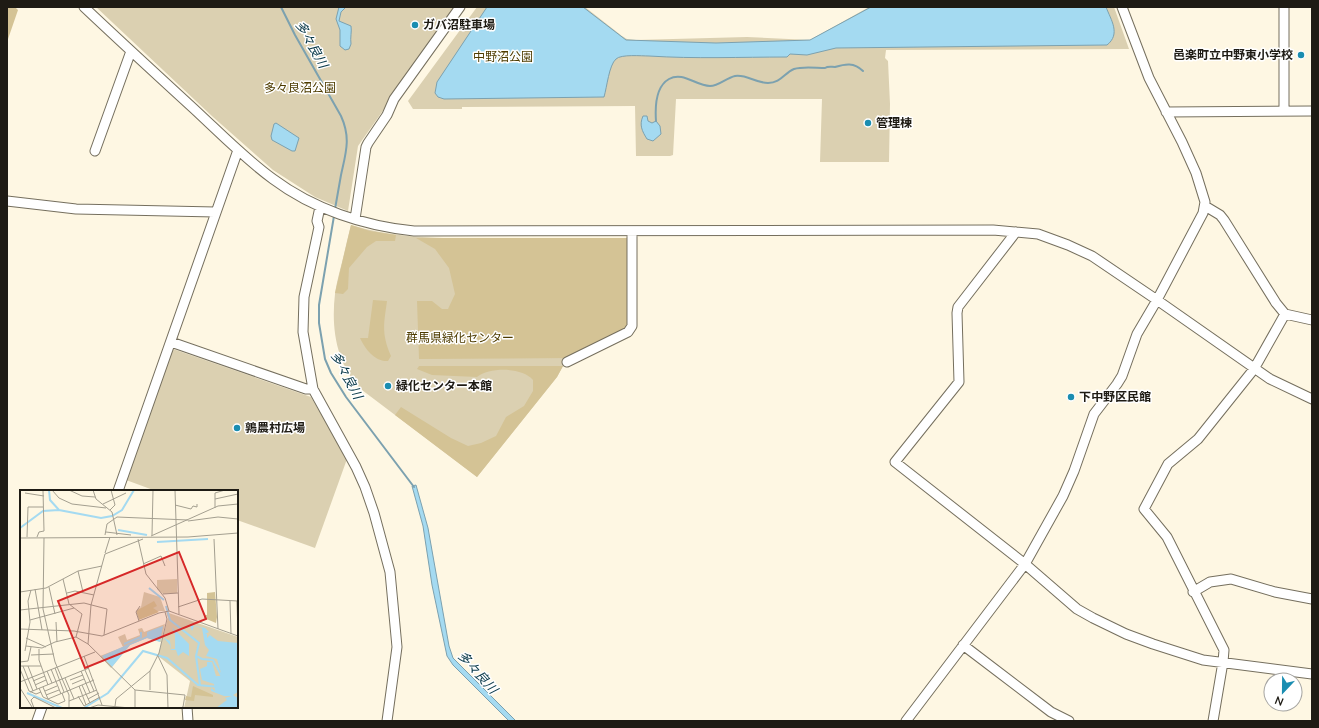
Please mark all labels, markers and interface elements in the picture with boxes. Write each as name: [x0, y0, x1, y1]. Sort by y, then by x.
water label: 多々良川: [292, 17, 333, 72]
place label: ガバ沼駐車場: [423, 17, 495, 32]
marker: ガバ沼駐車場: [410, 20, 420, 30]
place label: 邑楽町立中野東小学校: [1173, 47, 1293, 62]
park label: 中野沼公園: [473, 49, 533, 64]
marker: 邑楽町立中野東小学校: [1296, 50, 1306, 60]
park label: 多々良沼公園: [264, 80, 336, 95]
place label: 管理棟: [876, 115, 912, 130]
marker: 管理棟: [863, 118, 873, 128]
park label: 群馬県緑化センター: [406, 330, 514, 345]
water label: 多々良川: [328, 348, 367, 403]
place label: 緑化センター本館: [396, 378, 492, 393]
marker: 緑化センター本館: [383, 381, 393, 391]
place label: 下中野区民館: [1079, 389, 1151, 404]
marker: 下中野区民館: [1066, 392, 1076, 402]
place label: 鶉農村広場: [245, 420, 305, 435]
marker: 鶉農村広場: [232, 423, 242, 433]
inset map: [20, 490, 238, 708]
water label: 多々良川: [455, 647, 503, 698]
north arrow: [1263, 672, 1303, 712]
text: N: [1273, 693, 1286, 709]

